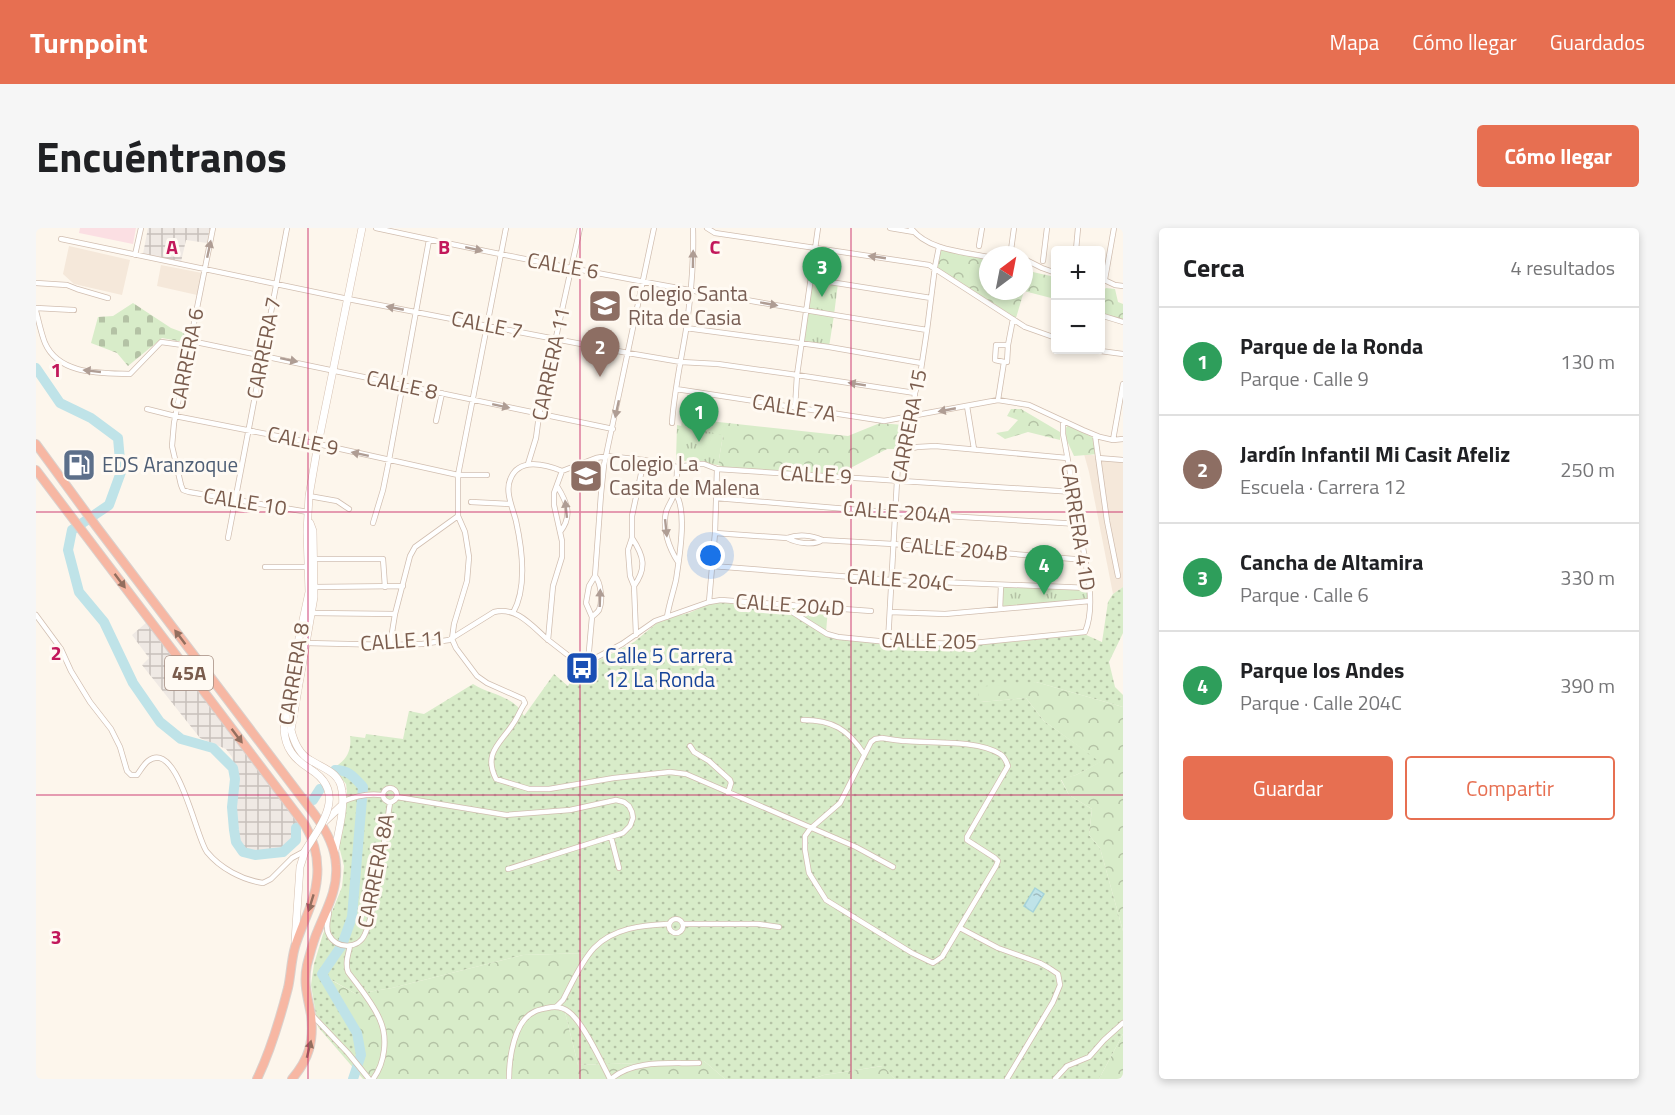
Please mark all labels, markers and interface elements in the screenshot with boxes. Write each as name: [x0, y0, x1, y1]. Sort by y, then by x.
text: Turnpoint: [30, 21, 148, 64]
text: Mapa: [1330, 26, 1379, 58]
text: Cómo llegar: [1412, 26, 1517, 58]
text: Guardados: [1550, 26, 1645, 58]
text: Encuéntranos: [36, 124, 287, 188]
button: Cómo llegar: [1477, 125, 1639, 187]
text: A: [166, 231, 178, 262]
text: B: [438, 231, 450, 262]
text: C: [710, 231, 721, 262]
one-way arrow: [205, 239, 214, 258]
street label: CALLE 6: [525, 243, 601, 287]
one-way arrow: [465, 245, 483, 255]
north arrow: [979, 246, 1033, 300]
map controls: [1051, 246, 1105, 354]
button: +: [1051, 246, 1105, 300]
pin: 3: [802, 248, 842, 297]
text: Cerca: [1183, 248, 1245, 287]
one-way arrow: [688, 250, 698, 269]
text: 4 resultados: [1511, 252, 1615, 283]
one-way arrow: [868, 253, 887, 262]
place label: Colegio Santa Rita de Casia: [628, 277, 748, 333]
school or university icon: Colegio Santa Rita de Casia: [587, 288, 623, 324]
street label: CARRERA 7: [237, 294, 289, 401]
one-way arrow: [760, 300, 779, 309]
button: −: [1051, 300, 1105, 354]
street label: CALLE 7: [449, 301, 526, 347]
one-way arrow: [386, 303, 405, 312]
street label: CARRERA 11: [522, 304, 578, 423]
street label: CARRERA 6: [160, 305, 212, 412]
pin: 2: [580, 328, 620, 377]
text: Parque de la Ronda: [1240, 329, 1423, 363]
text: 1: [1197, 346, 1208, 377]
text: 130 m: [1560, 346, 1615, 377]
text: 1: [50, 354, 62, 385]
one-way arrow: [280, 356, 299, 366]
street label: CALLE 8: [364, 361, 441, 407]
text: Parque · Calle 9: [1240, 363, 1369, 394]
one-way arrow: [82, 366, 101, 376]
street label: CARRERA 15: [881, 366, 935, 485]
one-way arrow: [848, 379, 867, 388]
street label: CALLE 7A: [750, 385, 839, 430]
pin: 1: [680, 392, 718, 442]
one-way arrow: [612, 399, 621, 418]
one-way arrow: [491, 401, 510, 411]
one-way arrow: [937, 406, 956, 415]
street label: CALLE 9: [265, 417, 342, 463]
text: Jardín Infantil Mi Casit Afeliz: [1240, 437, 1510, 471]
fuel station icon: EDS Aranzoque: [61, 447, 97, 483]
place label: Colegio La Casita de Malena: [609, 447, 760, 503]
place label: EDS Aranzoque: [102, 448, 238, 480]
one-way arrow: [351, 448, 370, 458]
text: 2: [1197, 454, 1208, 485]
text: 250 m: [1560, 454, 1615, 485]
street label: CALLE 9: [779, 456, 853, 492]
school or university icon: Colegio La Casita de Malena: [568, 458, 604, 494]
street label: CARRERA 41D: [1053, 461, 1105, 593]
text: Escuela · Carrera 12: [1240, 471, 1406, 502]
street label: CALLE 10: [201, 479, 289, 523]
street label: CALLE 204A: [842, 491, 953, 531]
one-way arrow: [561, 499, 571, 518]
one-way arrow: [661, 518, 671, 537]
street label: CALLE 204B: [899, 527, 1010, 569]
your location: [696, 541, 725, 570]
text: Cancha de Altamira: [1240, 545, 1424, 579]
pin: 4: [1024, 546, 1064, 595]
street label: CALLE 204C: [846, 559, 955, 599]
text: 3: [1197, 562, 1208, 593]
text: 330 m: [1560, 562, 1615, 593]
one-way arrow: [113, 573, 126, 589]
text: Parque · Calle 6: [1240, 579, 1369, 610]
street label: CALLE 204D: [735, 584, 846, 624]
one-way arrow: [595, 588, 604, 607]
street label: CARRERA 8: [269, 620, 317, 727]
street label: CALLE 11: [359, 621, 445, 659]
street label: CALLE 205: [881, 623, 977, 657]
one-way arrow: [175, 629, 187, 644]
text: 2: [50, 637, 62, 668]
place label: Calle 5 Carrera 12 La Ronda: [605, 639, 733, 695]
bus stop icon: Calle 5 Carrera 12 La Ronda: [564, 650, 600, 686]
text: Parque los Andes: [1240, 653, 1404, 687]
road number: 45A: [165, 656, 213, 690]
text: 4: [1197, 670, 1208, 701]
text: 390 m: [1560, 670, 1615, 701]
text: Parque · Calle 204C: [1240, 687, 1402, 718]
one-way arrow: [231, 729, 243, 744]
button: Guardar: [1183, 756, 1393, 820]
button: Compartir: [1405, 756, 1615, 820]
street label: CARRERA 8A: [348, 811, 402, 931]
one-way arrow: [306, 894, 316, 912]
text: 3: [50, 921, 62, 952]
one-way arrow: [304, 1040, 314, 1058]

